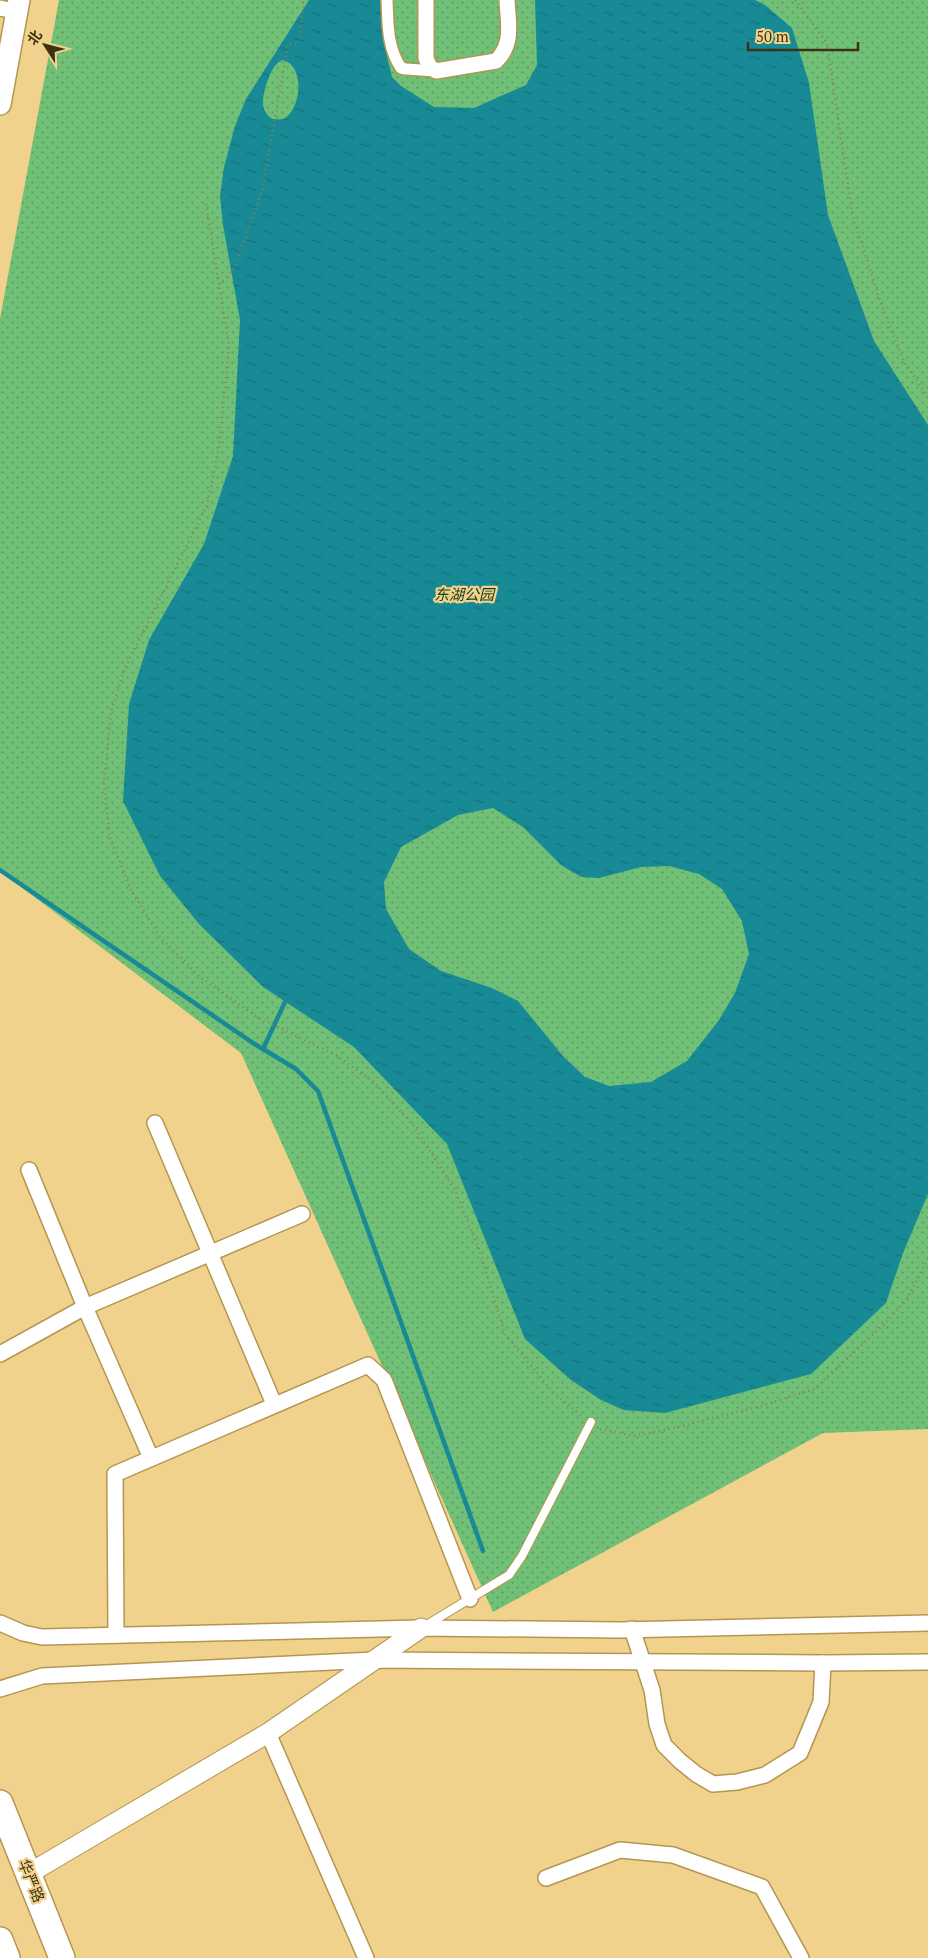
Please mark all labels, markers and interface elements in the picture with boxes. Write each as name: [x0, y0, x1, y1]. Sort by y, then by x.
north arrow: [20, 20, 70, 70]
scale bar: [748, 20, 858, 52]
text: 北: [22, 26, 46, 48]
text: 50 m: [756, 26, 789, 46]
park label: 东湖公园: [434, 584, 496, 604]
street label: 华严路: [14, 1856, 50, 1905]

